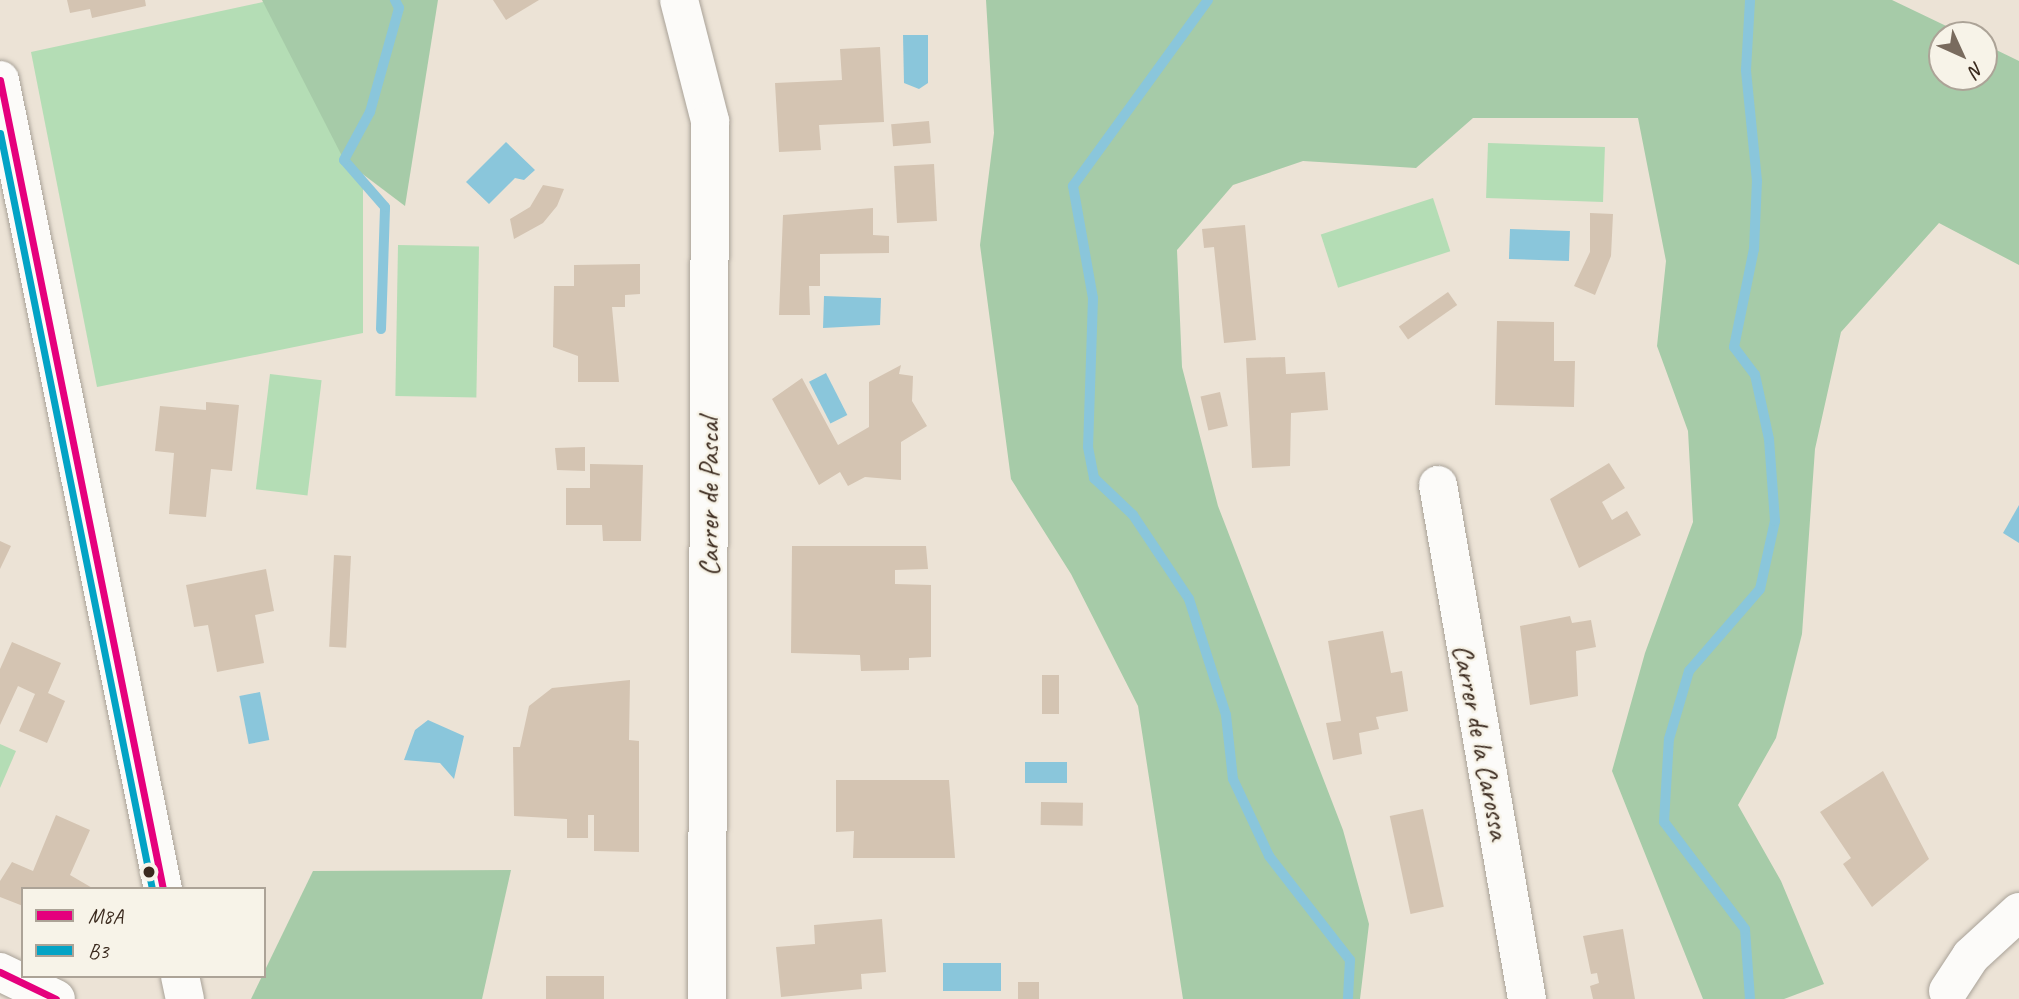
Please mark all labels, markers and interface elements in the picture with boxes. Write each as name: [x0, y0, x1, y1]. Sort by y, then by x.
north arrow: [1928, 21, 1998, 91]
text: N: [1964, 57, 1989, 82]
street label: Carrer de Pascal: [692, 418, 726, 576]
street label: Carrer de la Carossa: [1446, 642, 1516, 842]
unlabelled marker: [142, 865, 156, 879]
legend: [21, 887, 266, 978]
text: M8A: [88, 903, 123, 929]
text: B3: [88, 938, 108, 964]

